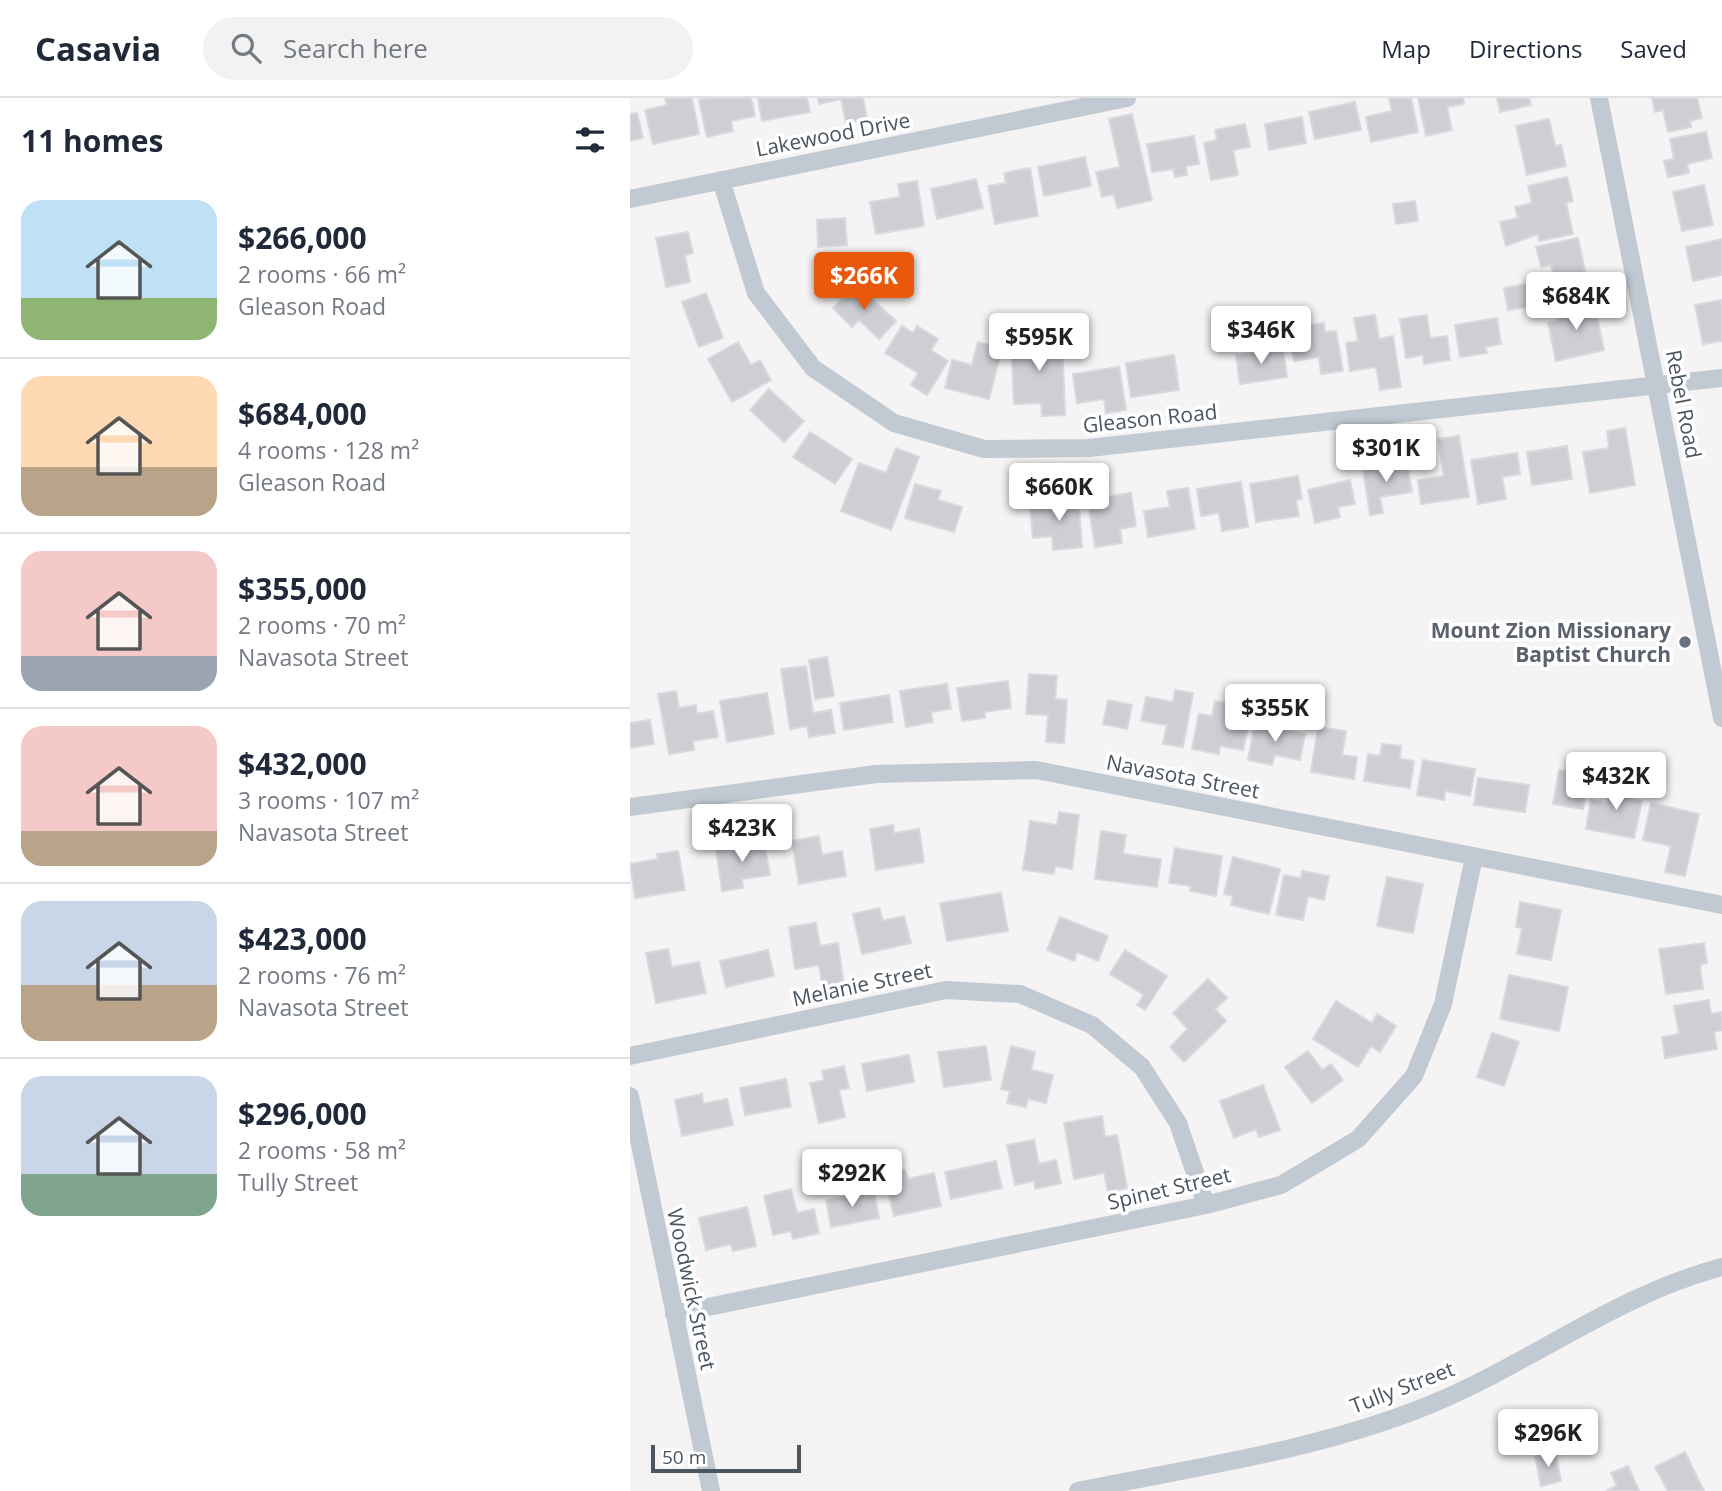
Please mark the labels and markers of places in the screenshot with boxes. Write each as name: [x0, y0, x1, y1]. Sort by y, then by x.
pin: $266K: [815, 252, 913, 312]
pin: $684K: [1527, 272, 1625, 332]
pin: $346K: [1212, 306, 1310, 366]
pin: $595K: [990, 314, 1088, 373]
pin: $301K: [1337, 424, 1435, 484]
pin: $660K: [1010, 464, 1108, 523]
place label: Mount Zion Missionary Baptist Church: [1431, 616, 1671, 668]
marker: Mount Zion Missionary Baptist Church: [1677, 634, 1693, 650]
pin: $355K: [1226, 684, 1324, 744]
pin: $432K: [1567, 752, 1665, 812]
pin: $423K: [693, 804, 791, 864]
pin: $292K: [803, 1150, 901, 1209]
pin: $296K: [1499, 1410, 1597, 1469]

